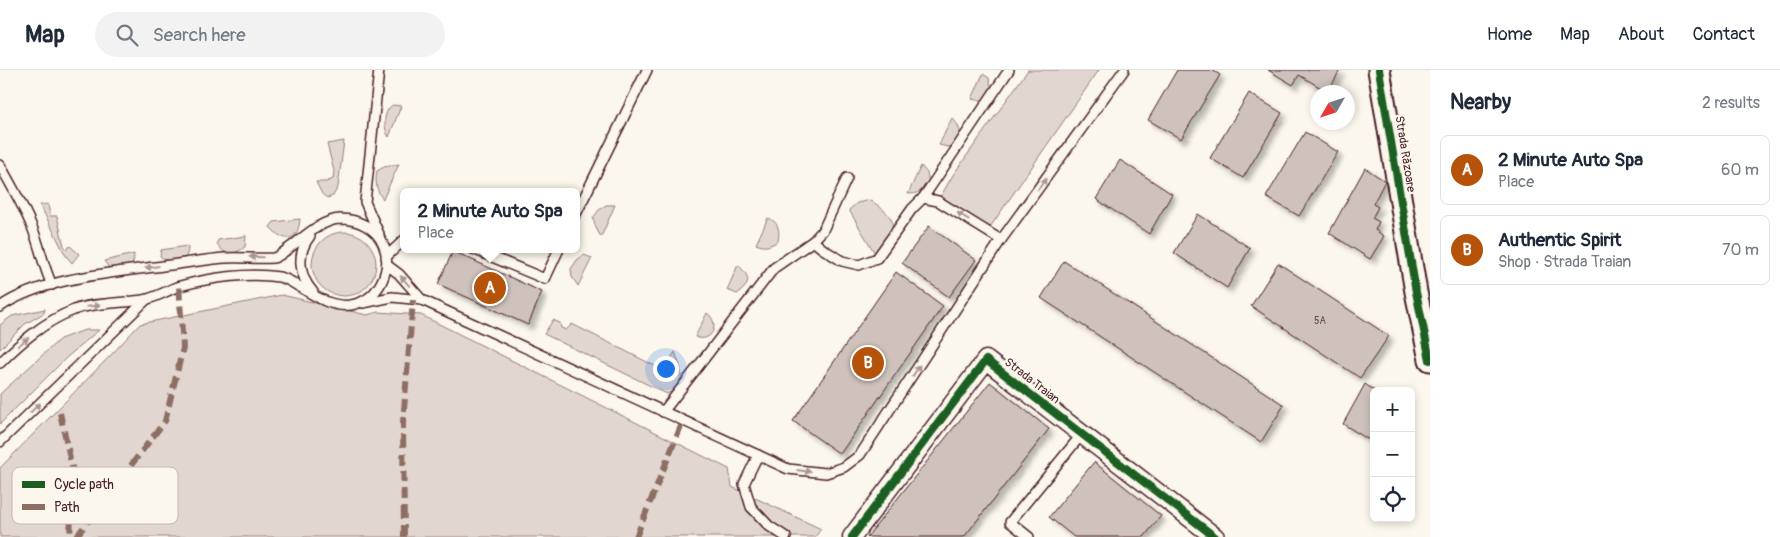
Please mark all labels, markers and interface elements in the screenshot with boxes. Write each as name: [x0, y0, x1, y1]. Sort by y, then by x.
search box: [95, 12, 445, 57]
text: Map: [25, 20, 65, 49]
icon: search: [113, 21, 141, 49]
text: Search here: [153, 23, 246, 47]
text: Home: [1487, 23, 1532, 46]
text: Map: [1560, 23, 1590, 46]
text: About: [1618, 23, 1664, 46]
text: Contact: [1692, 23, 1755, 46]
north arrow: [1310, 85, 1355, 130]
text: Nearby: [1450, 89, 1511, 116]
text: 2 results: [1702, 93, 1760, 113]
street label: Strada Răzoare: [1392, 115, 1418, 193]
text: 2 Minute Auto Spa: [1498, 148, 1643, 172]
text: A: [1462, 160, 1472, 180]
text: 60 m: [1721, 160, 1759, 180]
text: Place: [1498, 172, 1534, 192]
one-way arrow: [1036, 178, 1047, 191]
popup: [400, 188, 580, 253]
text: 2 Minute Auto Spa: [417, 199, 563, 223]
one-way arrow: [957, 212, 970, 221]
text: Place: [417, 223, 454, 243]
text: Authentic Spirit: [1498, 228, 1621, 252]
text: B: [1462, 240, 1472, 260]
text: 70 m: [1722, 240, 1759, 260]
text: Shop · Strada Traian: [1498, 252, 1631, 272]
one-way arrow: [248, 253, 264, 261]
one-way arrow: [143, 264, 159, 272]
pin: A: [474, 269, 506, 307]
one-way arrow: [400, 275, 411, 288]
one-way arrow: [85, 302, 101, 310]
house number: 5A: [1314, 315, 1326, 327]
one-way arrow: [16, 337, 30, 347]
pin: B: [852, 344, 884, 382]
street label: Strada Traian: [1001, 355, 1063, 407]
your location: [653, 356, 679, 382]
one-way arrow: [911, 364, 920, 377]
map controls: [1370, 387, 1415, 522]
button: +: [1370, 387, 1415, 432]
one-way arrow: [28, 402, 40, 414]
button: −: [1370, 432, 1415, 477]
legend: [12, 467, 178, 524]
one-way arrow: [796, 467, 812, 475]
text: Cycle path: [54, 476, 114, 493]
button: locate: [1370, 477, 1415, 522]
text: Path: [54, 499, 79, 516]

